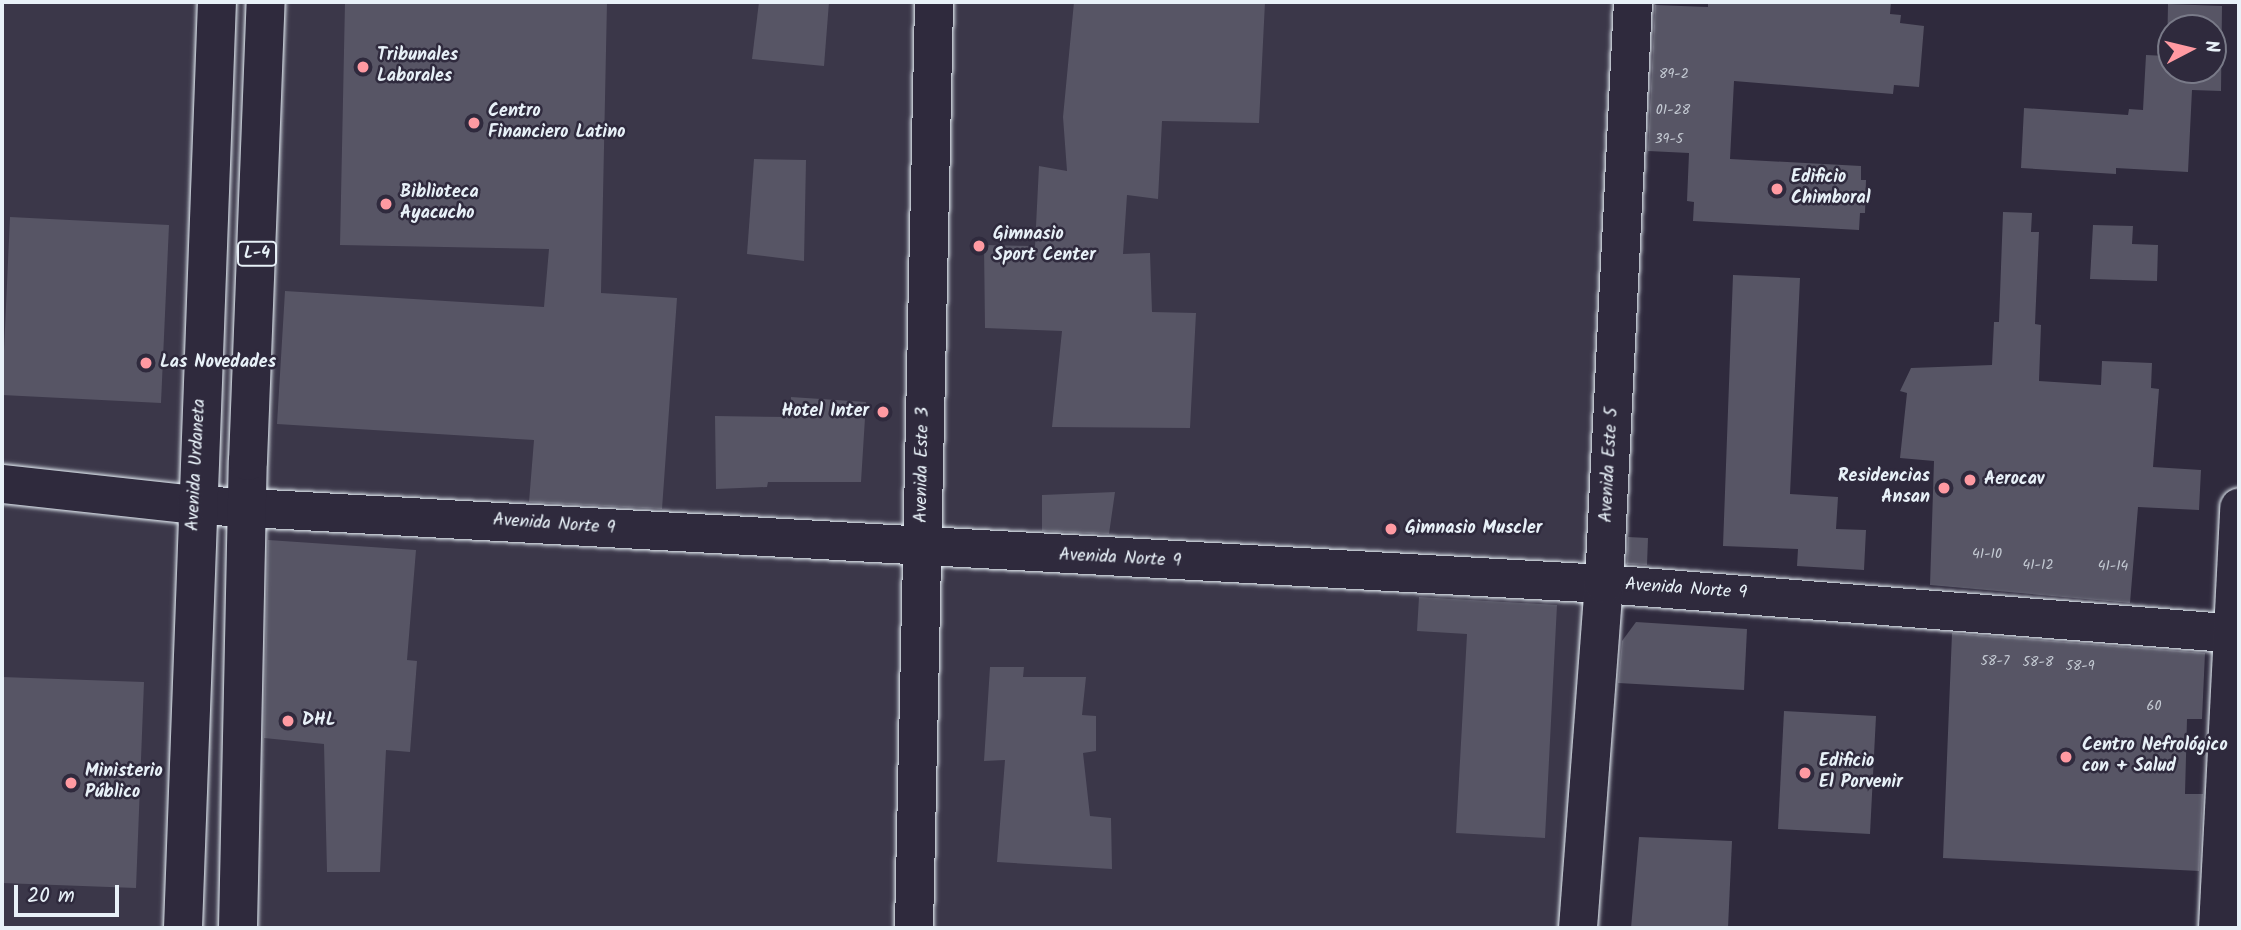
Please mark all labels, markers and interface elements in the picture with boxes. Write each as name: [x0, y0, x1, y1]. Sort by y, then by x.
north arrow: [2157, 14, 2227, 84]
text: N: [2195, 39, 2226, 54]
place label: Tribunales Laborales: [377, 46, 458, 88]
marker: Tribunales Laborales: [355, 59, 371, 75]
house number: 89-2: [1659, 66, 1689, 82]
place label: Centro Financiero Latino: [488, 102, 625, 144]
house number: 01-28: [1656, 102, 1690, 118]
marker: Centro Financiero Latino: [466, 115, 482, 131]
house number: 39-5: [1655, 131, 1683, 147]
place label: Edificio Chimboral: [1791, 168, 1871, 210]
marker: Edificio Chimboral: [1769, 181, 1785, 197]
place label: Biblioteca Ayacucho: [400, 183, 479, 226]
marker: Biblioteca Ayacucho: [378, 196, 394, 212]
place label: Gimnasio Sport Center: [993, 225, 1096, 268]
marker: Gimnasio Sport Center: [971, 238, 987, 254]
road number: L-4: [236, 242, 278, 266]
place label: Las Novedades: [160, 352, 276, 374]
marker: Las Novedades: [138, 355, 154, 371]
street label: Avenida Urdaneta: [183, 398, 211, 532]
place label: Hotel Inter: [782, 401, 869, 423]
marker: Hotel Inter: [875, 404, 891, 420]
street label: Avenida Este 3: [911, 407, 935, 523]
street label: Avenida Este 5: [1596, 407, 1624, 523]
place label: Residencias Ansan: [1838, 467, 1930, 510]
place label: Aerocav: [1984, 469, 2044, 491]
marker: Aerocav: [1962, 472, 1978, 488]
marker: Residencias Ansan: [1936, 480, 1952, 496]
street label: Avenida Norte 9: [492, 510, 616, 540]
place label: Gimnasio Muscler: [1405, 518, 1542, 540]
marker: Gimnasio Muscler: [1383, 521, 1399, 537]
street label: Avenida Norte 9: [1058, 545, 1182, 573]
house number: 41-10: [1972, 546, 2002, 562]
house number: 41-12: [2022, 557, 2054, 573]
house number: 41-14: [2098, 558, 2128, 574]
street label: Avenida Norte 9: [1624, 575, 1748, 605]
house number: 58-7: [1981, 653, 2009, 669]
house number: 58-8: [2023, 654, 2053, 670]
house number: 58-9: [2065, 658, 2095, 674]
house number: 60: [2147, 698, 2161, 714]
place label: DHL: [302, 710, 336, 732]
marker: DHL: [280, 713, 296, 729]
place label: Centro Nefrológico con + Salud: [2082, 736, 2228, 778]
marker: Centro Nefrológico con + Salud: [2056, 747, 2076, 767]
place label: Edificio El Porvenir: [1819, 752, 1903, 794]
place label: Ministerio Público: [85, 762, 163, 804]
marker: Edificio El Porvenir: [1797, 765, 1813, 781]
marker: Ministerio Público: [63, 775, 79, 791]
scale bar: [18, 870, 122, 914]
text: 20 m: [27, 880, 75, 913]

